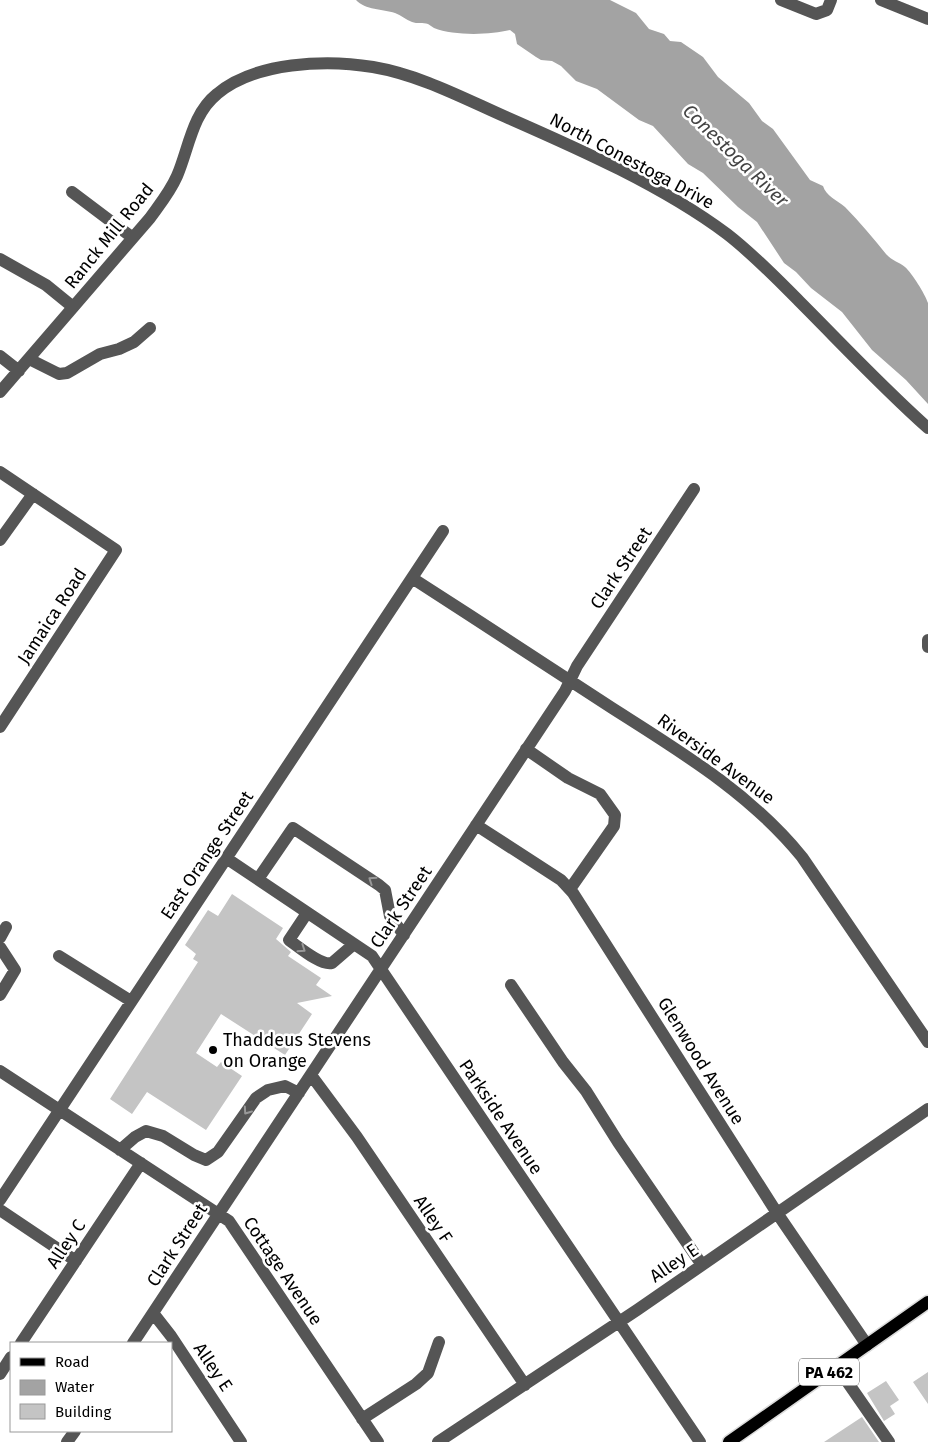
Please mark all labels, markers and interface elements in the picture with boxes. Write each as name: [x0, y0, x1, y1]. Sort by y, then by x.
water label: Conestoga River: [678, 99, 794, 212]
street label: North Conestoga Drive: [546, 108, 718, 214]
street label: Ranck Mill Road: [60, 179, 158, 293]
street label: Clark Street: [585, 522, 657, 613]
street label: Jamaica Road: [13, 564, 91, 668]
street label: Riverside Avenue: [653, 709, 779, 809]
street label: East Orange Street: [156, 786, 258, 923]
street label: Clark Street: [365, 861, 437, 952]
one-way arrow: [368, 877, 377, 886]
one-way arrow: [297, 943, 306, 952]
street label: Glenwood Avenue: [653, 993, 749, 1129]
place label: Thaddeus Stevens on Orange: [223, 1029, 371, 1072]
marker: Thaddeus Stevens on Orange: [207, 1044, 219, 1056]
street label: Parkside Avenue: [454, 1055, 548, 1179]
one-way arrow: [244, 1106, 253, 1115]
street label: Alley F: [409, 1191, 457, 1247]
street label: Clark Street: [142, 1199, 212, 1291]
street label: Cottage Avenue: [239, 1213, 327, 1329]
street label: Alley C: [42, 1215, 90, 1273]
street label: Alley E: [646, 1239, 702, 1287]
street label: Alley E: [189, 1339, 237, 1395]
legend: [10, 1342, 172, 1432]
text: Road: [55, 1353, 90, 1371]
road number: PA 462: [799, 1358, 859, 1385]
text: Water: [55, 1378, 94, 1396]
text: Building: [55, 1403, 111, 1421]

